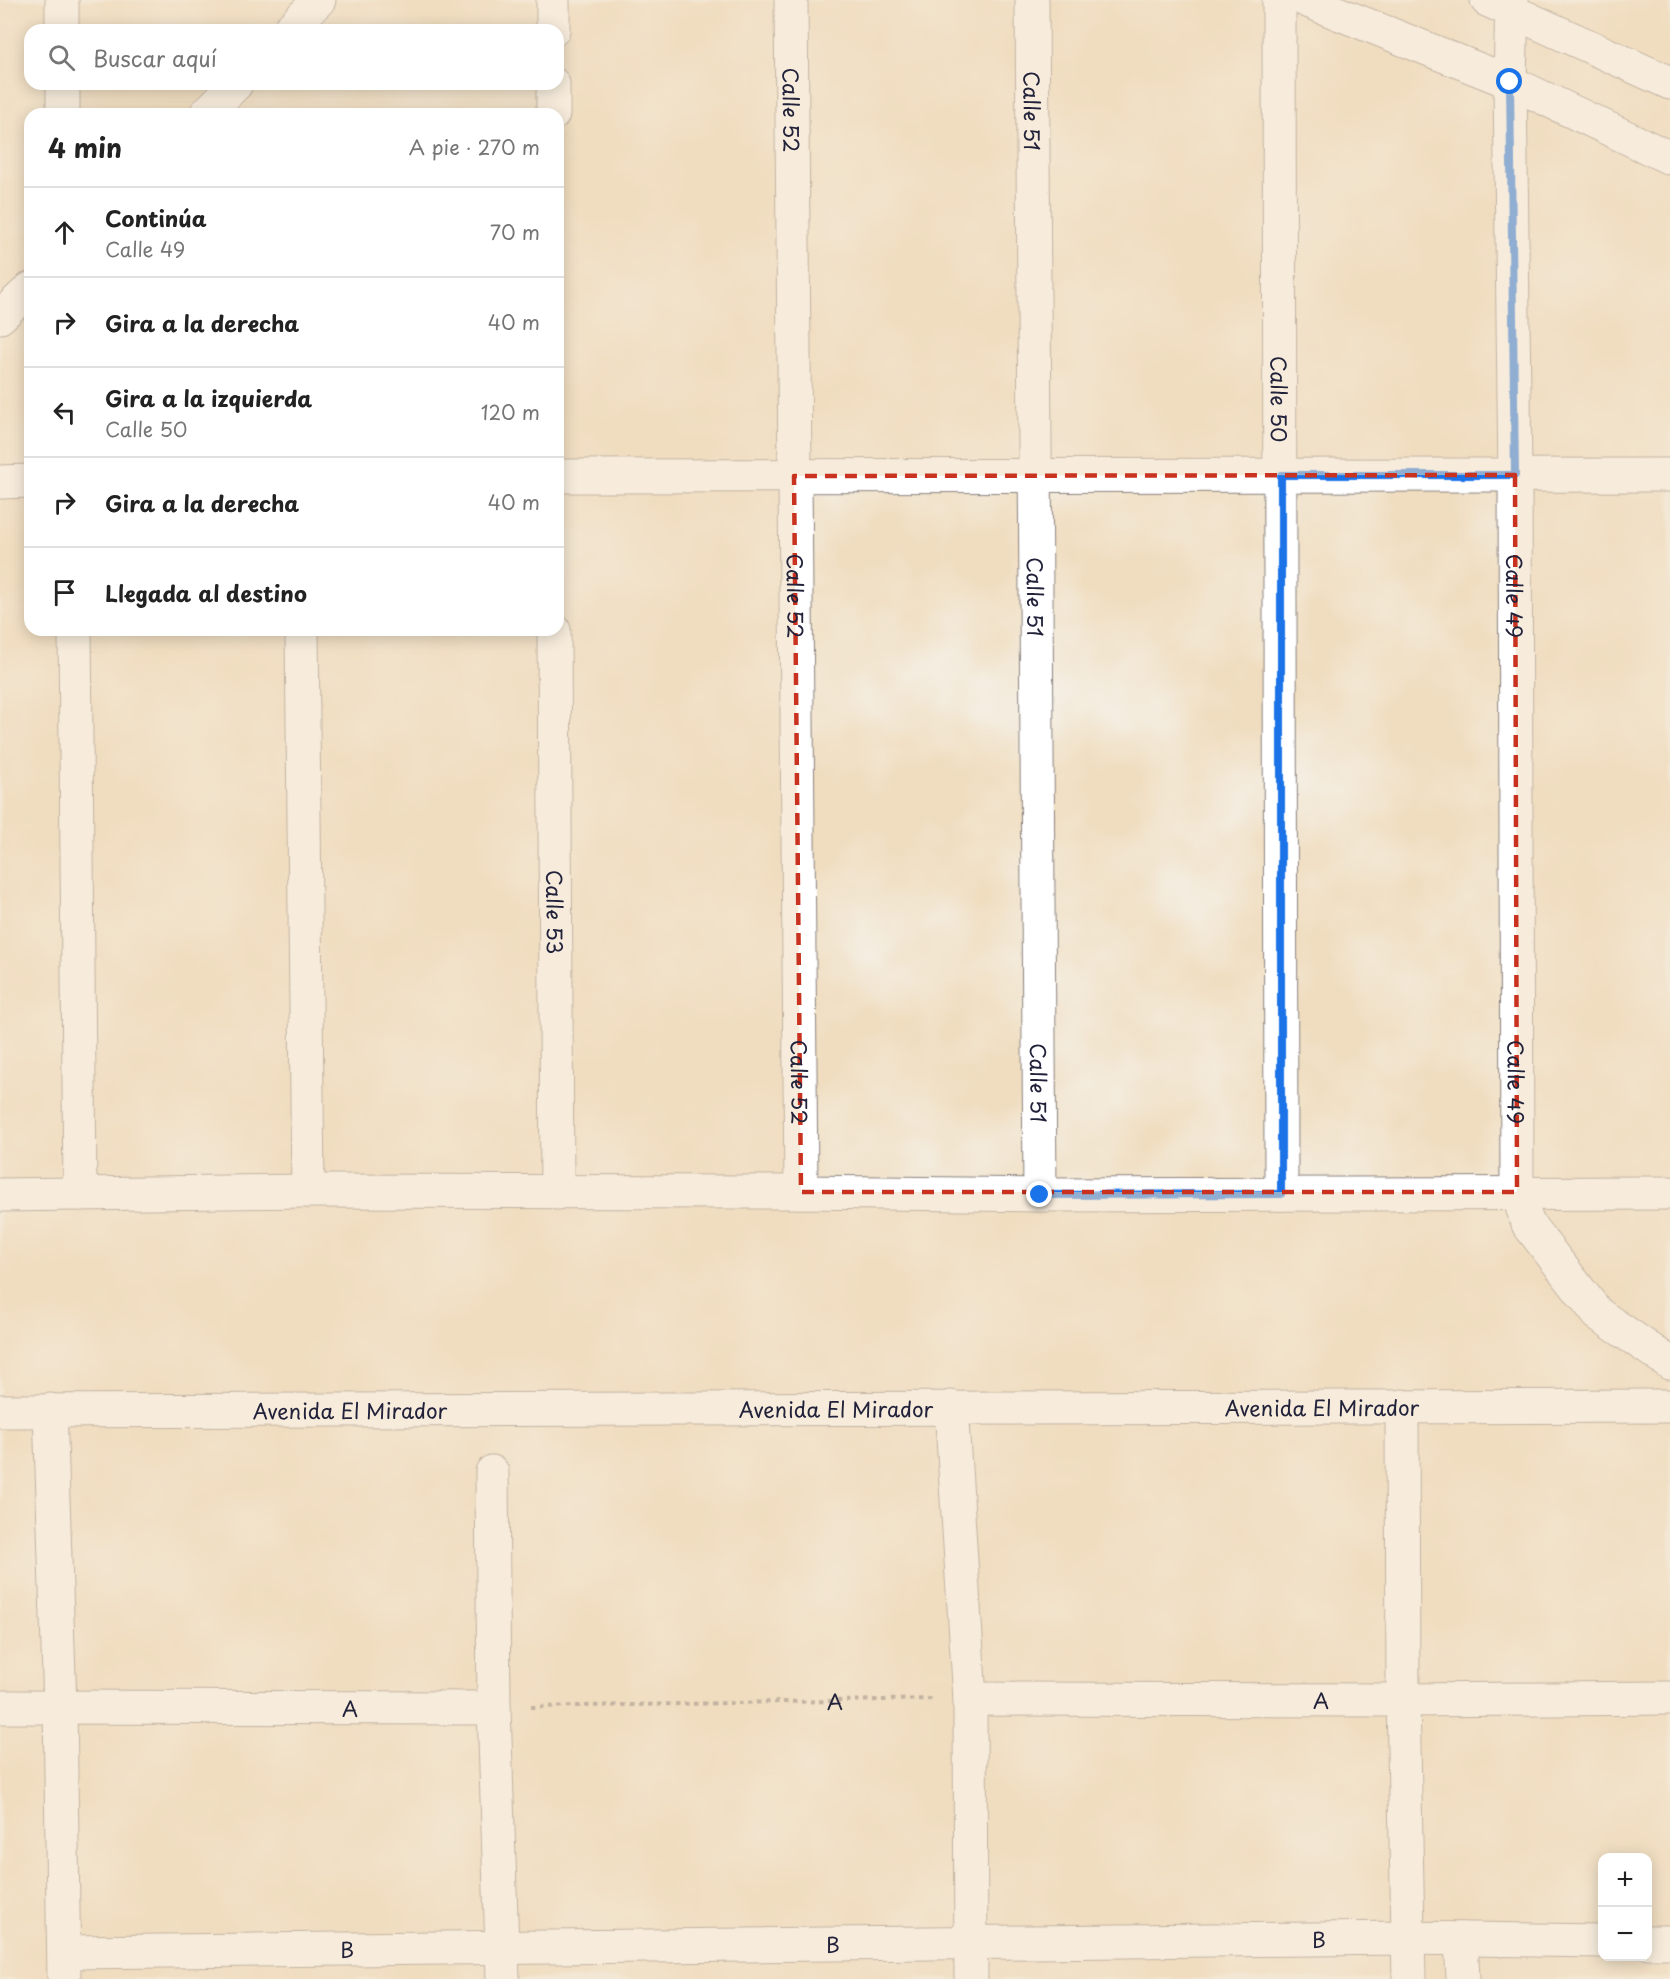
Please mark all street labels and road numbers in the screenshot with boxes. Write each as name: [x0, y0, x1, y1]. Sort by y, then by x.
street label: Calle 52: [776, 67, 808, 153]
street label: Calle 51: [1016, 71, 1049, 151]
street label: Calle 50: [1264, 356, 1296, 442]
street label: Calle 52: [780, 553, 812, 639]
street label: Calle 49: [1499, 554, 1531, 638]
street label: Calle 51: [1020, 557, 1052, 637]
street label: Calle 53: [539, 870, 572, 954]
street label: Calle 52: [784, 1039, 816, 1125]
street label: Calle 49: [1501, 1040, 1533, 1124]
street label: Calle 51: [1023, 1043, 1056, 1123]
street label: Avenida El Mirador: [1225, 1391, 1420, 1423]
street label: Avenida El Mirador: [739, 1392, 934, 1425]
street label: Avenida El Mirador: [253, 1394, 448, 1426]
street label: A: [1313, 1684, 1329, 1716]
street label: A: [827, 1685, 843, 1717]
street label: A: [342, 1692, 358, 1724]
street label: B: [1312, 1923, 1326, 1955]
street label: B: [826, 1928, 840, 1960]
street label: B: [340, 1933, 354, 1965]

